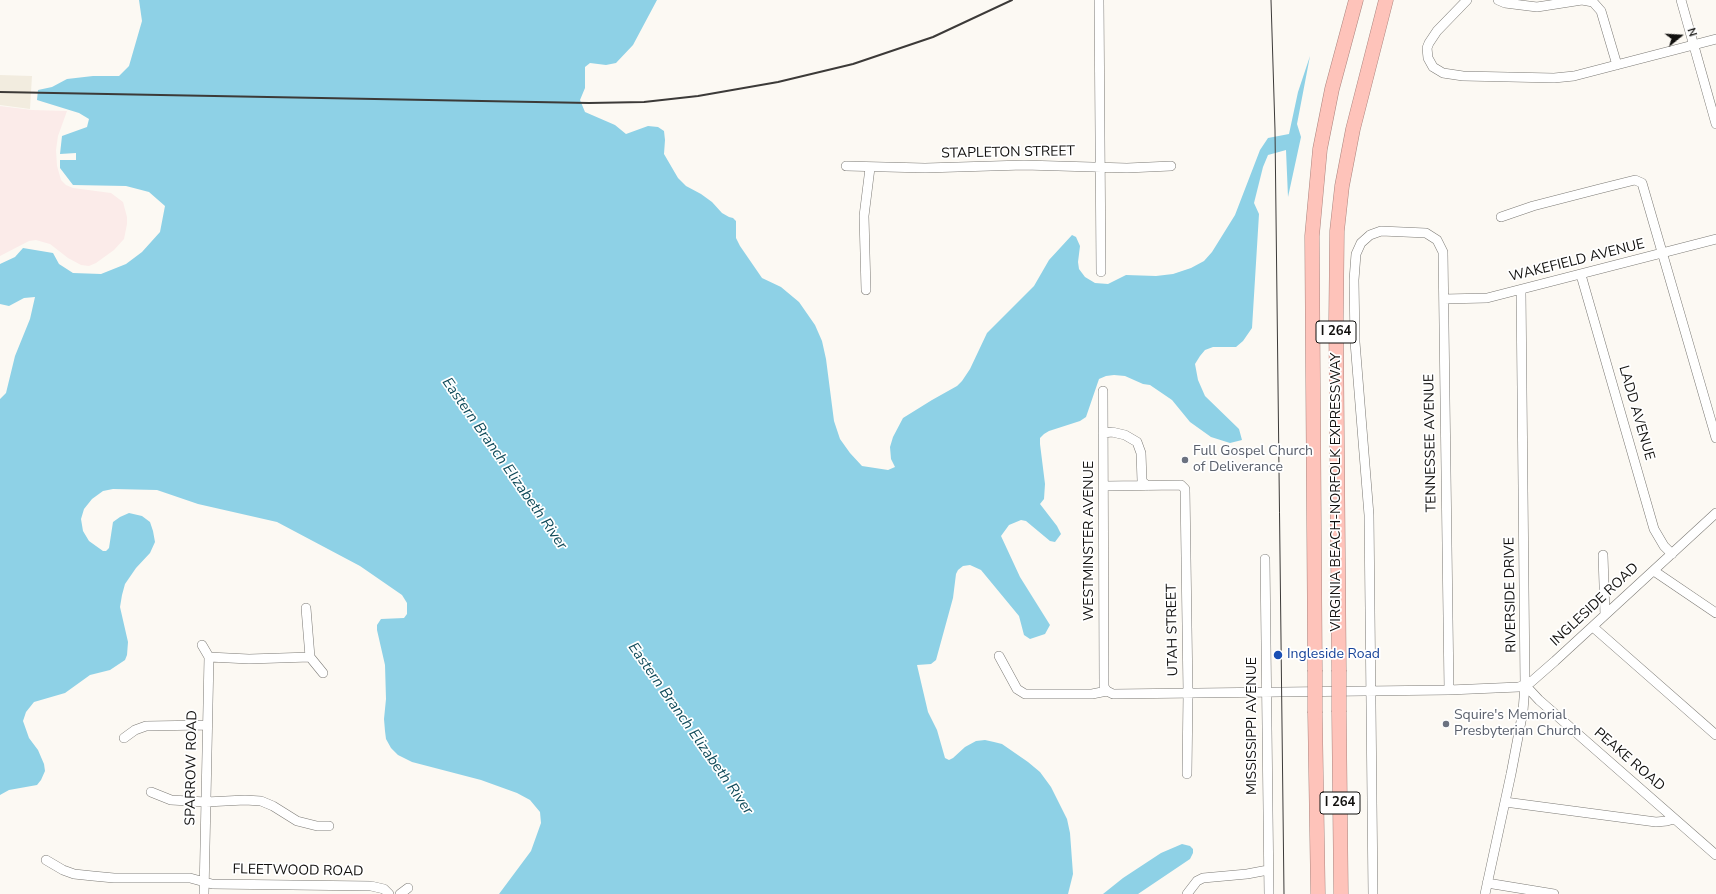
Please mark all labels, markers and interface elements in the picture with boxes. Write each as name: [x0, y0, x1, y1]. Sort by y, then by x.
north arrow: [1660, 16, 1700, 56]
text: N: [1683, 26, 1700, 38]
street label: STAPLETON STREET: [941, 143, 1075, 163]
street label: WAKEFIELD AVENUE: [1508, 236, 1646, 286]
road number: I 264: [1316, 321, 1356, 343]
street label: VIRGINIA BEACH-NORFOLK EXPRESSWAY: [1329, 353, 1345, 631]
street label: LADD AVENUE: [1614, 364, 1658, 462]
water label: Eastern Branch Elizabeth River: [438, 374, 570, 554]
street label: TENNESSEE AVENUE: [1421, 374, 1441, 512]
place label: Full Gospel Church of Deliverance: [1193, 444, 1313, 476]
marker: Full Gospel Church of Deliverance: [1180, 455, 1190, 465]
street label: WESTMINSTER AVENUE: [1082, 461, 1098, 621]
street label: RIVERSIDE DRIVE: [1502, 537, 1520, 653]
street label: INGLESIDE ROAD: [1547, 560, 1643, 650]
street label: UTAH STREET: [1164, 583, 1182, 677]
water label: Eastern Branch Elizabeth River: [624, 639, 756, 819]
place label: Ingleside Road: [1287, 647, 1380, 663]
marker: Ingleside Road: [1272, 649, 1284, 661]
street label: MISSISSIPPI AVENUE: [1245, 657, 1261, 795]
place label: Squire's Memorial Presbyterian Church: [1454, 708, 1581, 740]
street label: SPARROW ROAD: [183, 710, 201, 826]
marker: Squire's Memorial Presbyterian Church: [1441, 719, 1451, 729]
street label: PEAKE ROAD: [1590, 725, 1668, 795]
road number: I 264: [1320, 792, 1360, 814]
street label: FLEETWOOD ROAD: [232, 861, 364, 881]

